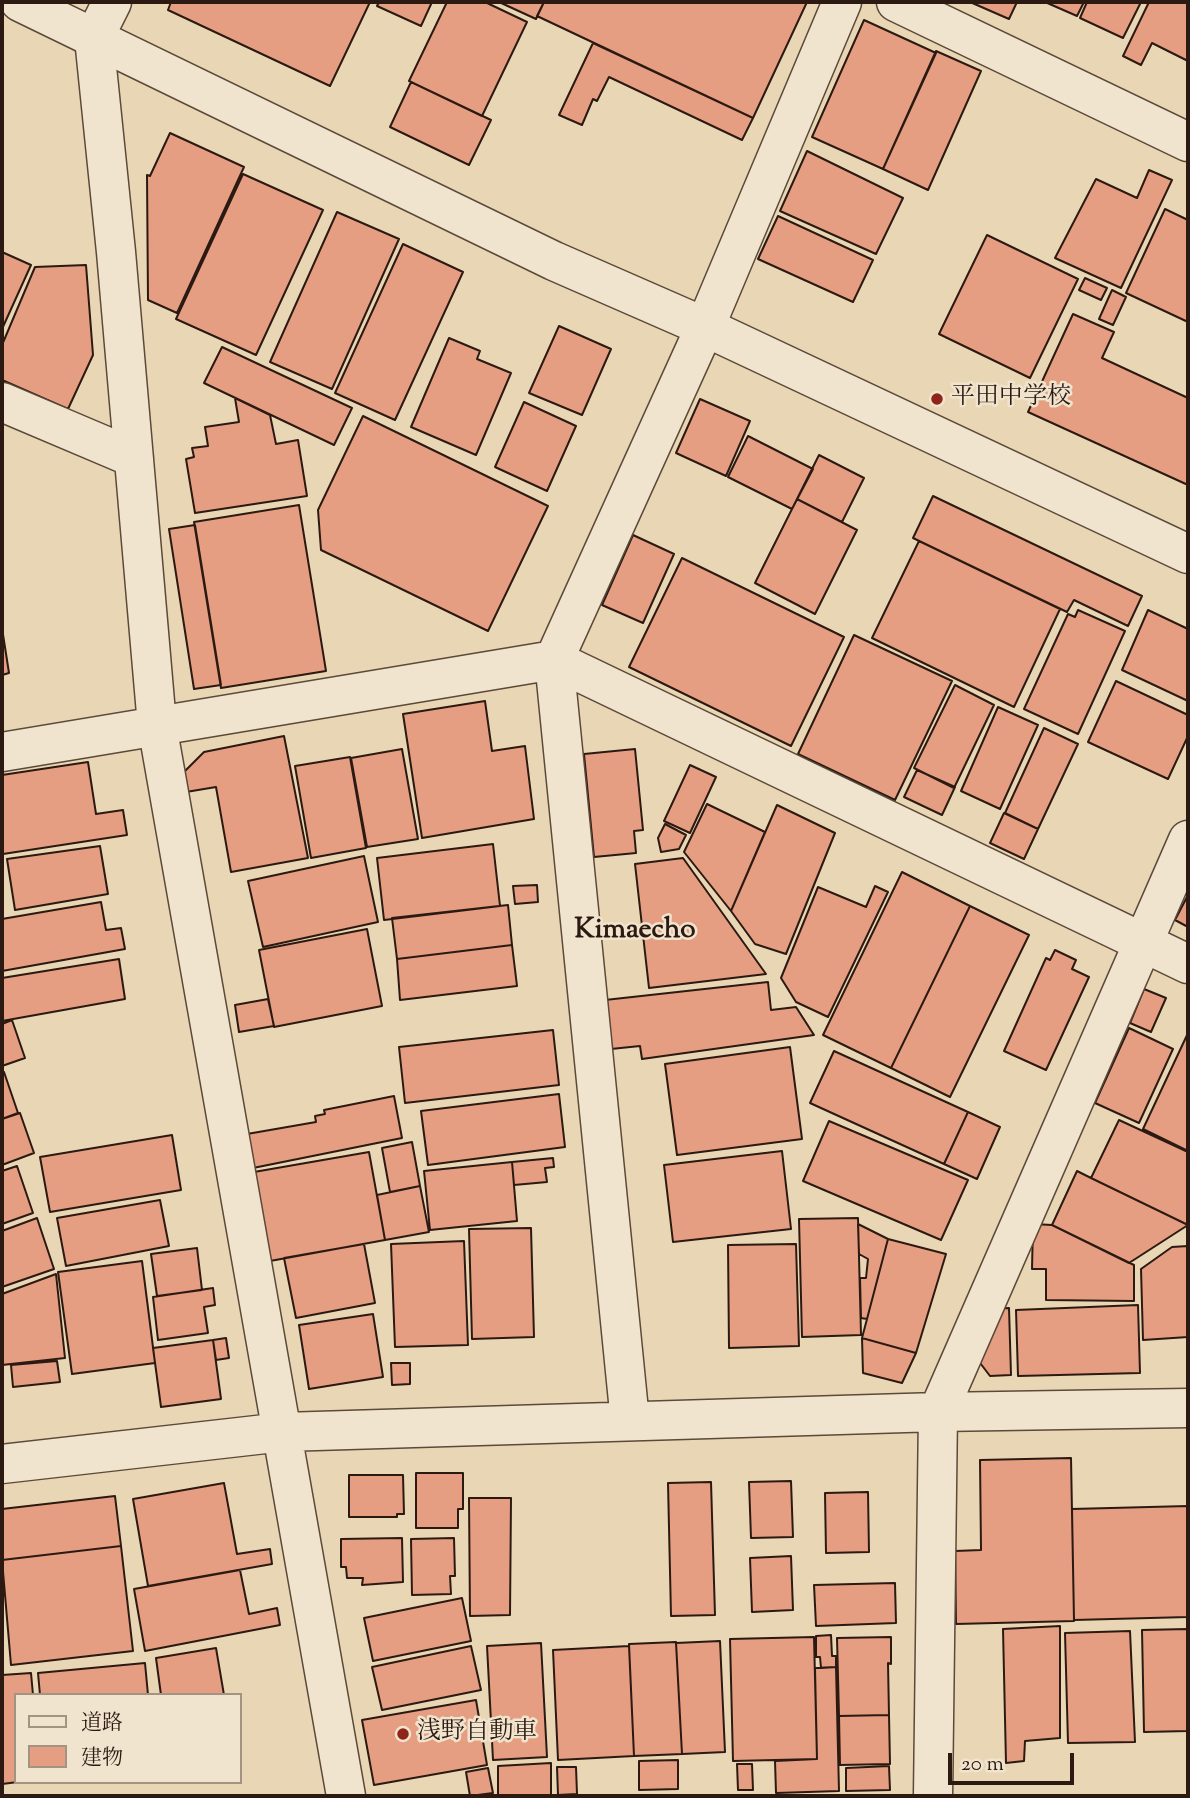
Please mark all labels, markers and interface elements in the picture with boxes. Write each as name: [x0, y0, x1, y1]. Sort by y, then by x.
place label: 平田中学校: [951, 385, 1071, 413]
marker: 平田中学校: [929, 391, 945, 407]
district label: Kimaecho: [575, 915, 695, 949]
legend: [14, 1693, 242, 1784]
text: 道路: [81, 1709, 123, 1739]
place label: 浅野自動車: [417, 1720, 537, 1748]
marker: 浅野自動車: [395, 1726, 411, 1742]
scale bar: [952, 1738, 1078, 1782]
text: 建物: [81, 1744, 123, 1774]
text: 20 m: [961, 1750, 1004, 1780]

